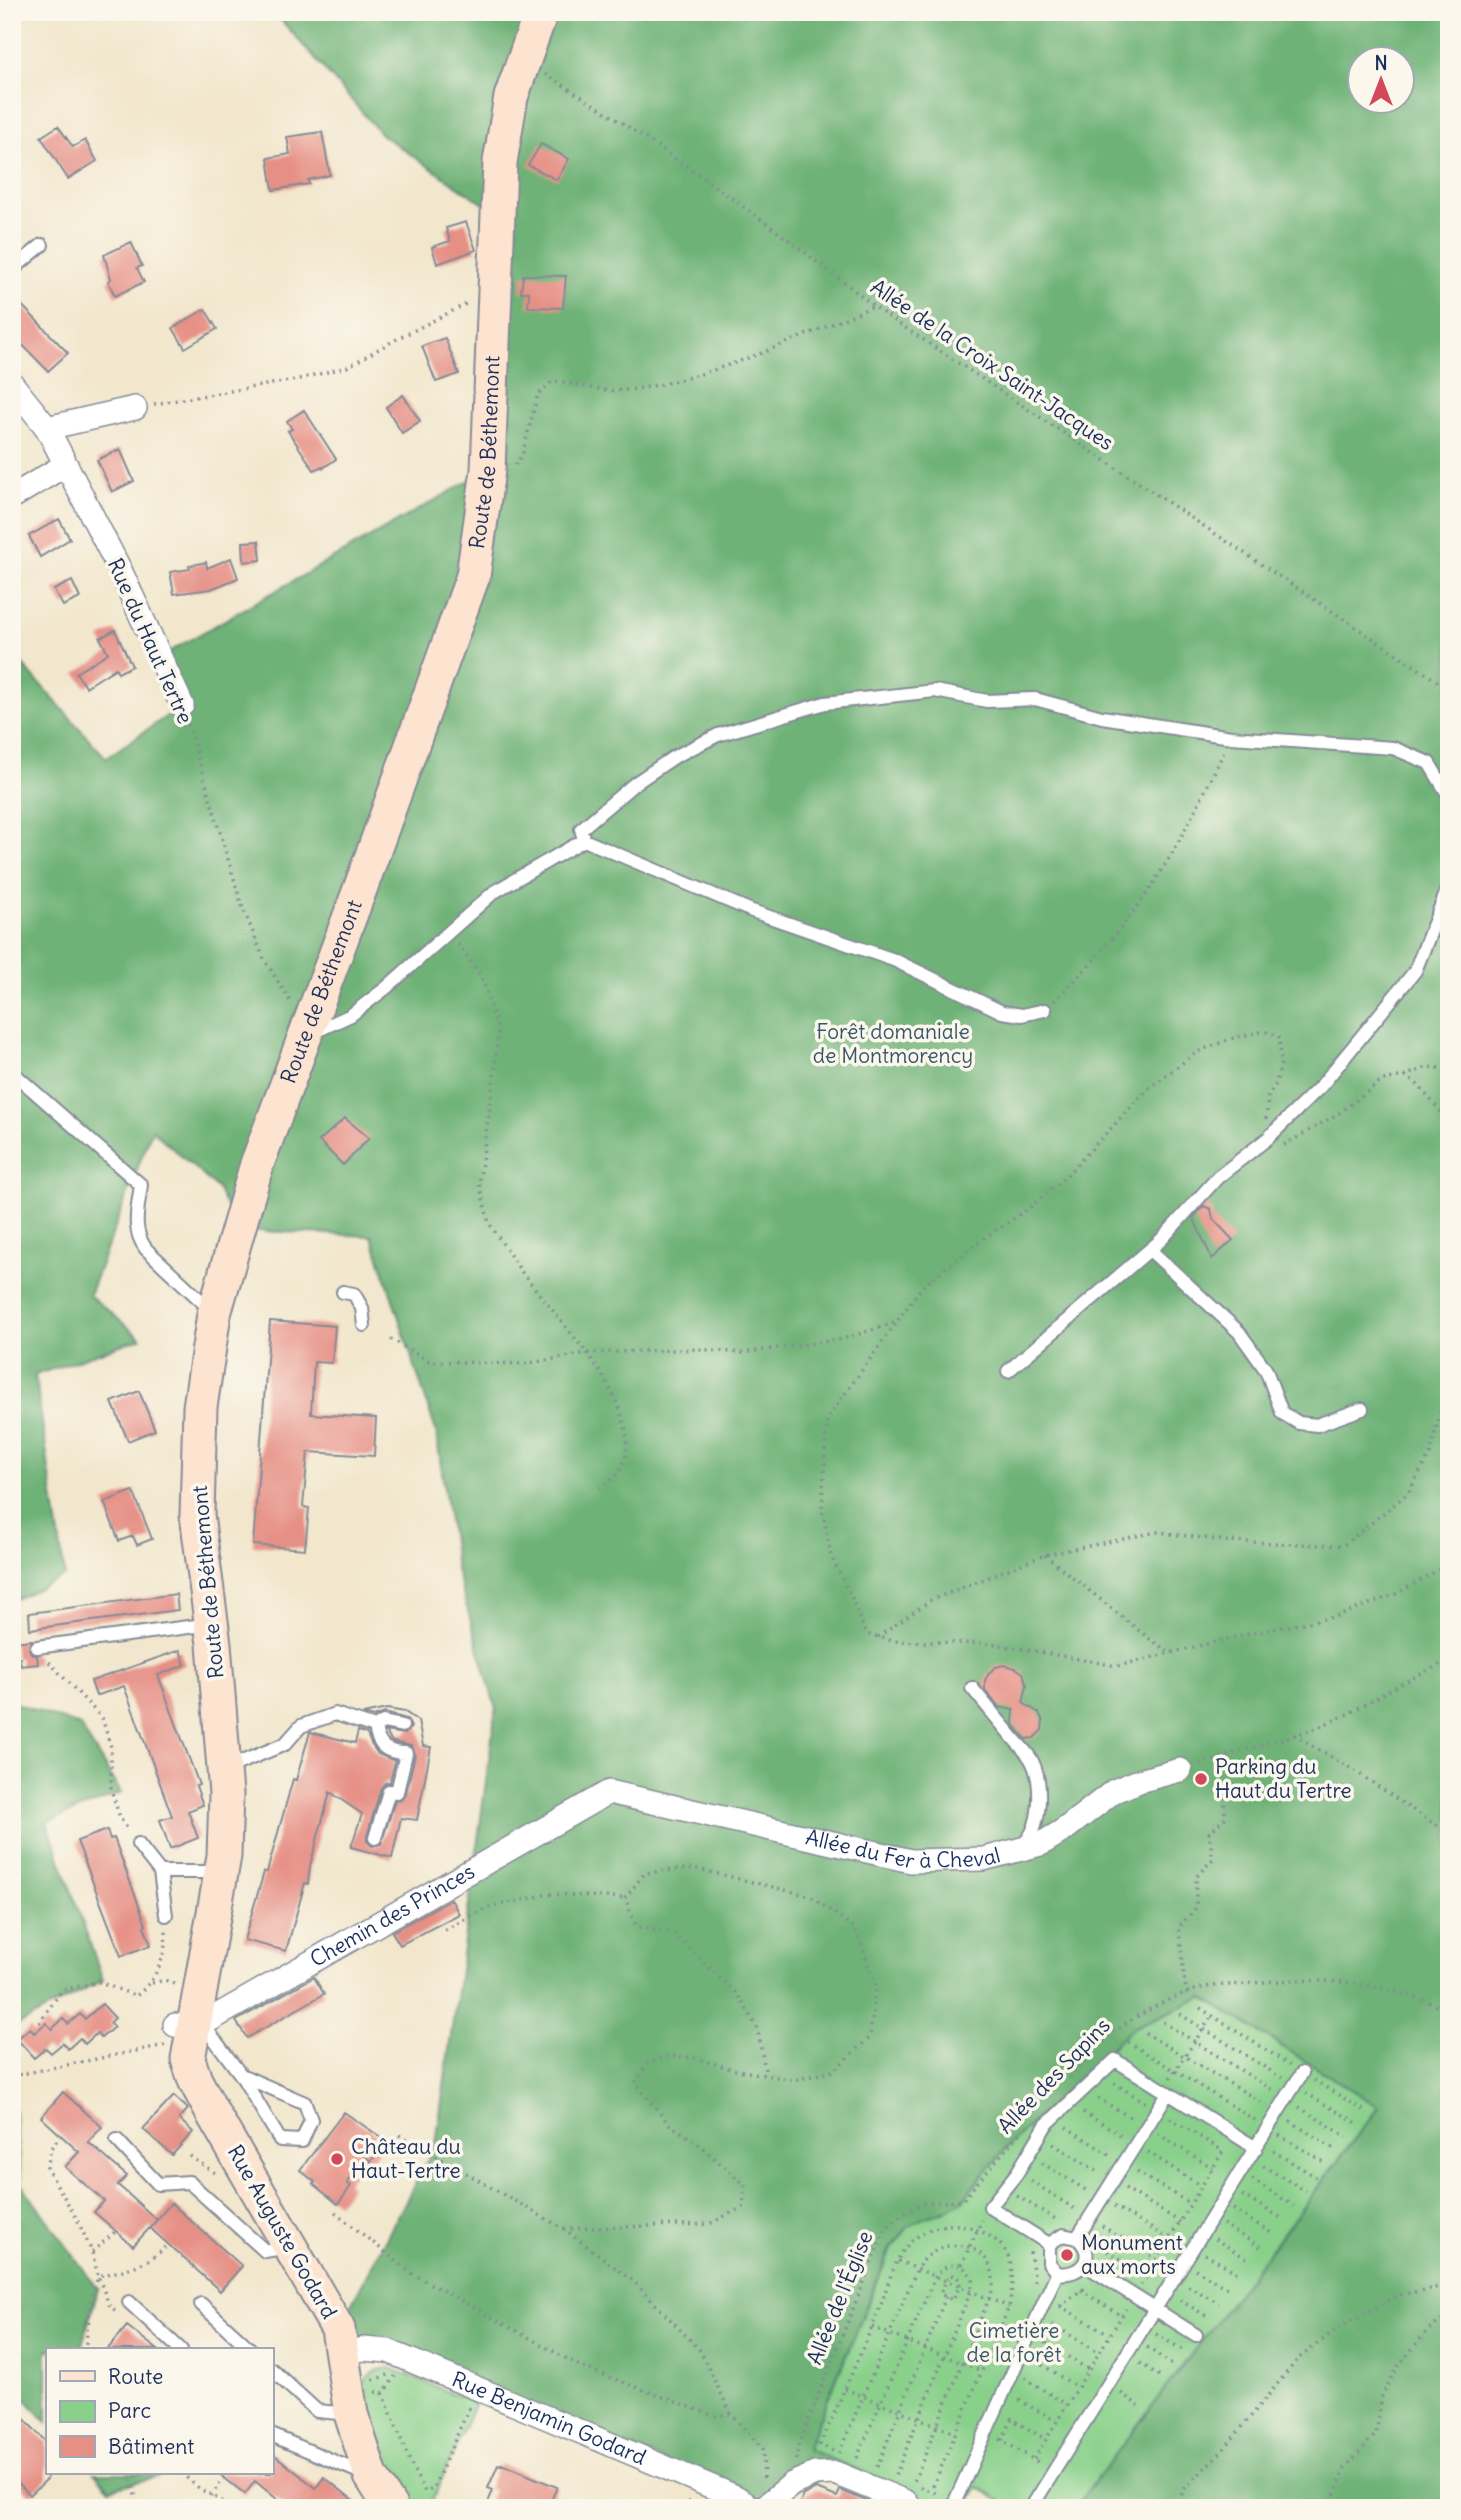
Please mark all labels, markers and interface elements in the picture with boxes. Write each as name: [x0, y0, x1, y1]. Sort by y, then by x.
north arrow: [1346, 46, 1416, 116]
text: N: [1374, 51, 1388, 75]
street label: Allée de la Croix Saint-Jacques: [866, 273, 1119, 456]
street label: Route de Béthemont: [463, 355, 505, 551]
street label: Rue du Haut Tertre: [102, 554, 199, 728]
street label: Route de Béthemont: [274, 896, 368, 1087]
park label: Forêt domaniale de Montmorency: [813, 1018, 973, 1069]
street label: Route de Béthemont: [186, 1484, 229, 1680]
place label: Parking du Haut du Tertre: [1215, 1753, 1352, 1804]
marker: Parking du Haut du Tertre: [1193, 1771, 1209, 1787]
street label: Allée du Fer à Cheval: [803, 1823, 1003, 1874]
street label: Chemin des Princes: [305, 1858, 479, 1973]
street label: Allée des Sapins: [992, 2012, 1116, 2139]
place label: Château du Haut-Tertre: [351, 2133, 461, 2184]
street label: Rue Auguste Godard: [222, 2140, 343, 2323]
marker: Château du Haut-Tertre: [329, 2151, 345, 2167]
street label: Allée de l'Église: [800, 2227, 879, 2369]
place label: Monument aux morts: [1081, 2229, 1183, 2280]
marker: Monument aux morts: [1059, 2247, 1075, 2263]
park label: Cimetière de la forêt: [966, 2317, 1062, 2368]
legend: [46, 2348, 273, 2474]
text: Route: [108, 2363, 163, 2390]
street label: Rue Benjamin Godard: [448, 2365, 650, 2471]
text: Parc: [108, 2397, 151, 2424]
text: Bâtiment: [108, 2433, 194, 2460]

